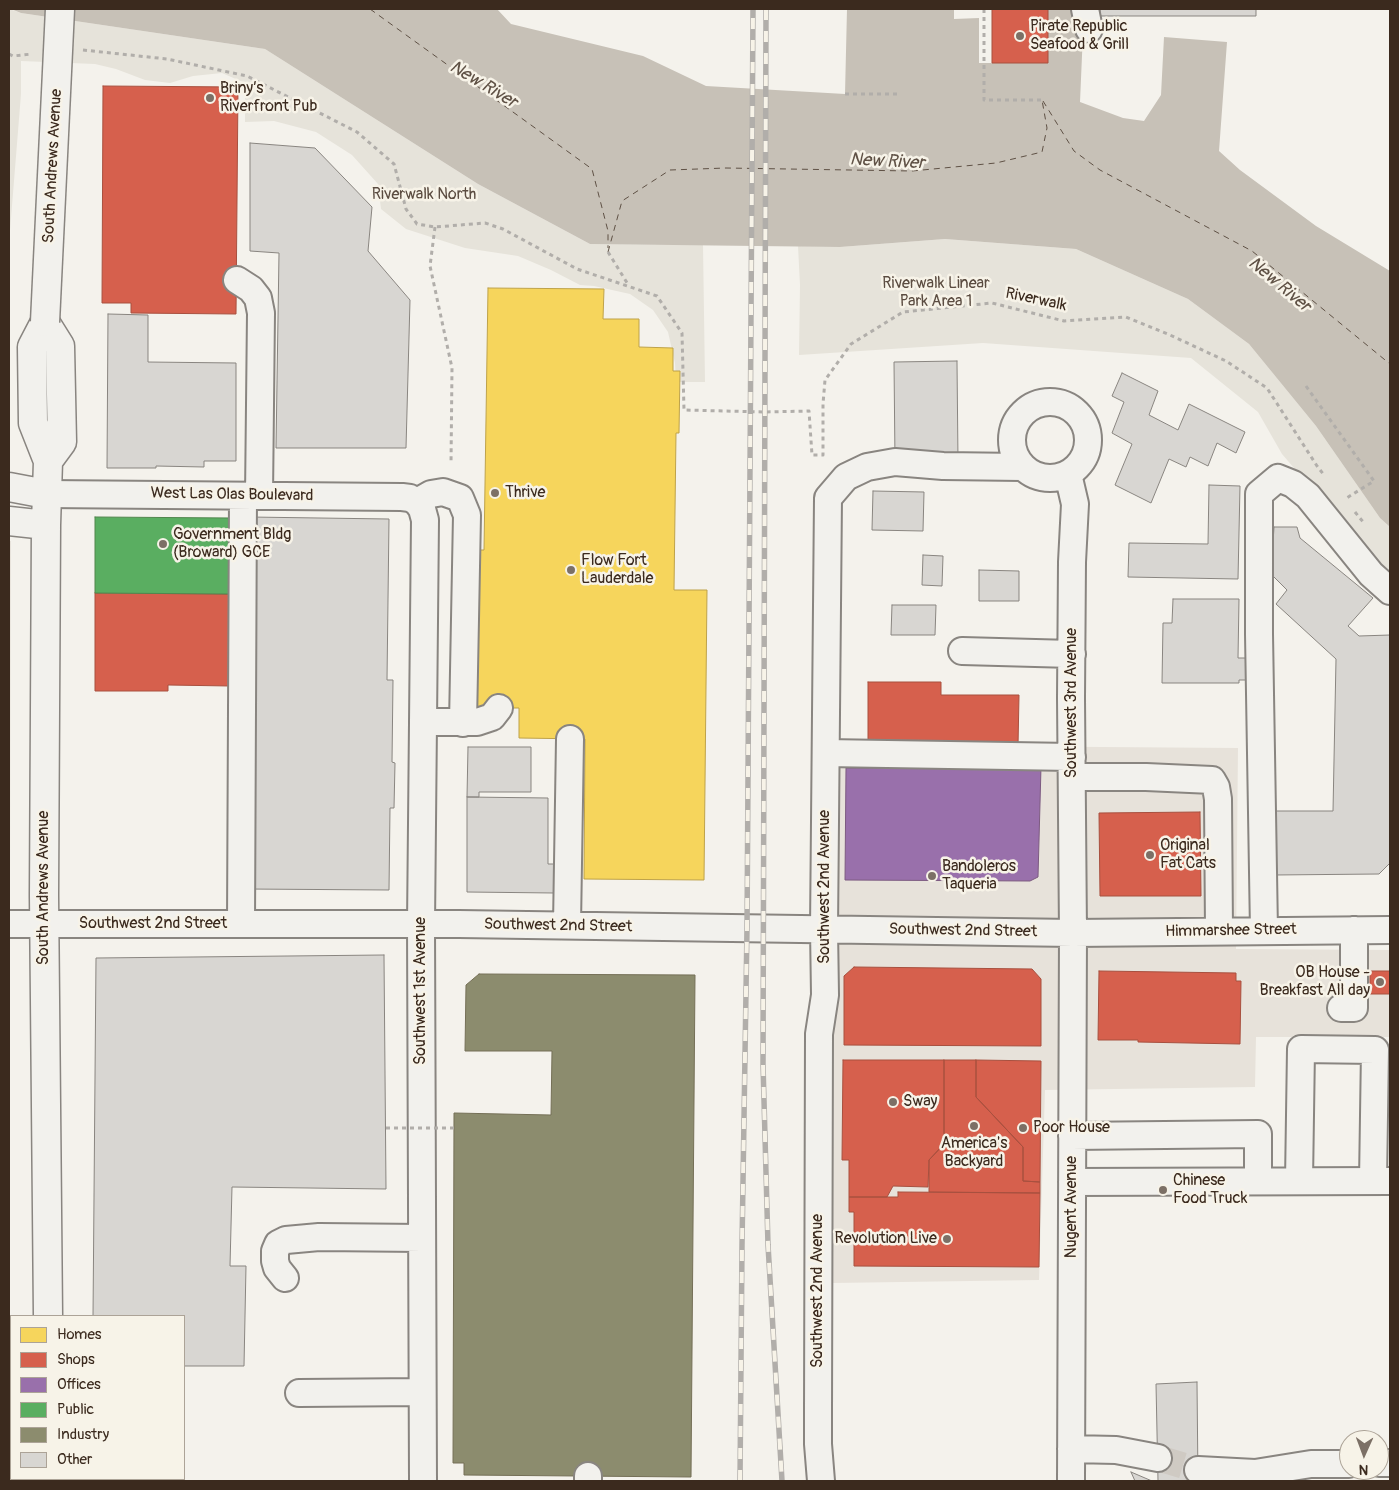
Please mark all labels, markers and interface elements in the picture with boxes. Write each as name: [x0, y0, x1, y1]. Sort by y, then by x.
place label: Pirate Republic Seafood & Grill: [1030, 17, 1129, 55]
marker: Pirate Republic Seafood & Grill: [1014, 30, 1026, 42]
water label: New River: [445, 57, 521, 113]
place label: Briny’s Riverfront Pub: [220, 79, 317, 117]
street label: South Andrews Avenue: [39, 88, 67, 244]
marker: Briny’s Riverfront Pub: [204, 92, 216, 104]
water label: New River: [849, 149, 925, 175]
park label: Riverwalk North: [372, 185, 476, 205]
water label: New River: [1243, 253, 1315, 317]
park label: Riverwalk Linear Park Area 1: [882, 274, 990, 312]
street label: Riverwalk: [1004, 284, 1068, 316]
place label: Thrive: [505, 483, 546, 503]
street label: West Las Olas Boulevard: [150, 484, 314, 506]
marker: Thrive: [489, 487, 501, 499]
place label: Government Bldg (Broward) GCE: [173, 525, 291, 563]
marker: Government Bldg (Broward) GCE: [157, 538, 169, 550]
place label: Flow Fort Lauderdale: [581, 551, 653, 589]
marker: Flow Fort Lauderdale: [565, 564, 577, 576]
street label: Southwest 3rd Avenue: [1062, 628, 1082, 778]
street label: Southwest 2nd Avenue: [815, 810, 835, 964]
street label: South Andrews Avenue: [34, 811, 54, 965]
place label: Original Fat Cats: [1160, 836, 1216, 874]
marker: Original Fat Cats: [1144, 849, 1156, 861]
place label: Bandoleros Taqueria: [942, 857, 1016, 895]
marker: Bandoleros Taqueria: [926, 870, 938, 882]
street label: Southwest 2nd Street: [79, 914, 227, 934]
street label: Southwest 2nd Street: [484, 915, 632, 937]
street label: Southwest 1st Avenue: [411, 917, 431, 1065]
street label: Southwest 2nd Street: [889, 920, 1037, 942]
street label: Himmarshee Street: [1165, 920, 1297, 942]
place label: OB House - Breakfast All day: [1260, 963, 1370, 1001]
marker: OB House - Breakfast All day: [1374, 976, 1386, 988]
place label: Sway: [903, 1092, 937, 1112]
marker: Sway: [887, 1096, 899, 1108]
place label: Poor House: [1033, 1118, 1110, 1138]
marker: America's Backyard: [968, 1120, 980, 1132]
marker: Poor House: [1017, 1122, 1029, 1134]
place label: America's Backyard: [941, 1134, 1007, 1172]
street label: Nugent Avenue: [1062, 1156, 1082, 1258]
place label: Chinese Food Truck: [1173, 1171, 1247, 1209]
marker: Chinese Food Truck: [1157, 1184, 1169, 1196]
street label: Southwest 2nd Avenue: [808, 1214, 828, 1368]
place label: Revolution Live: [835, 1229, 937, 1249]
marker: Revolution Live: [941, 1233, 953, 1245]
legend: [10, 1315, 185, 1480]
text: Homes: [57, 1325, 102, 1344]
text: Shops: [57, 1350, 95, 1369]
text: Offices: [57, 1375, 101, 1394]
text: Public: [57, 1400, 94, 1419]
text: Industry: [57, 1425, 109, 1444]
north arrow: [1339, 1430, 1389, 1480]
text: Other: [57, 1450, 92, 1469]
text: N: [1358, 1461, 1369, 1478]

